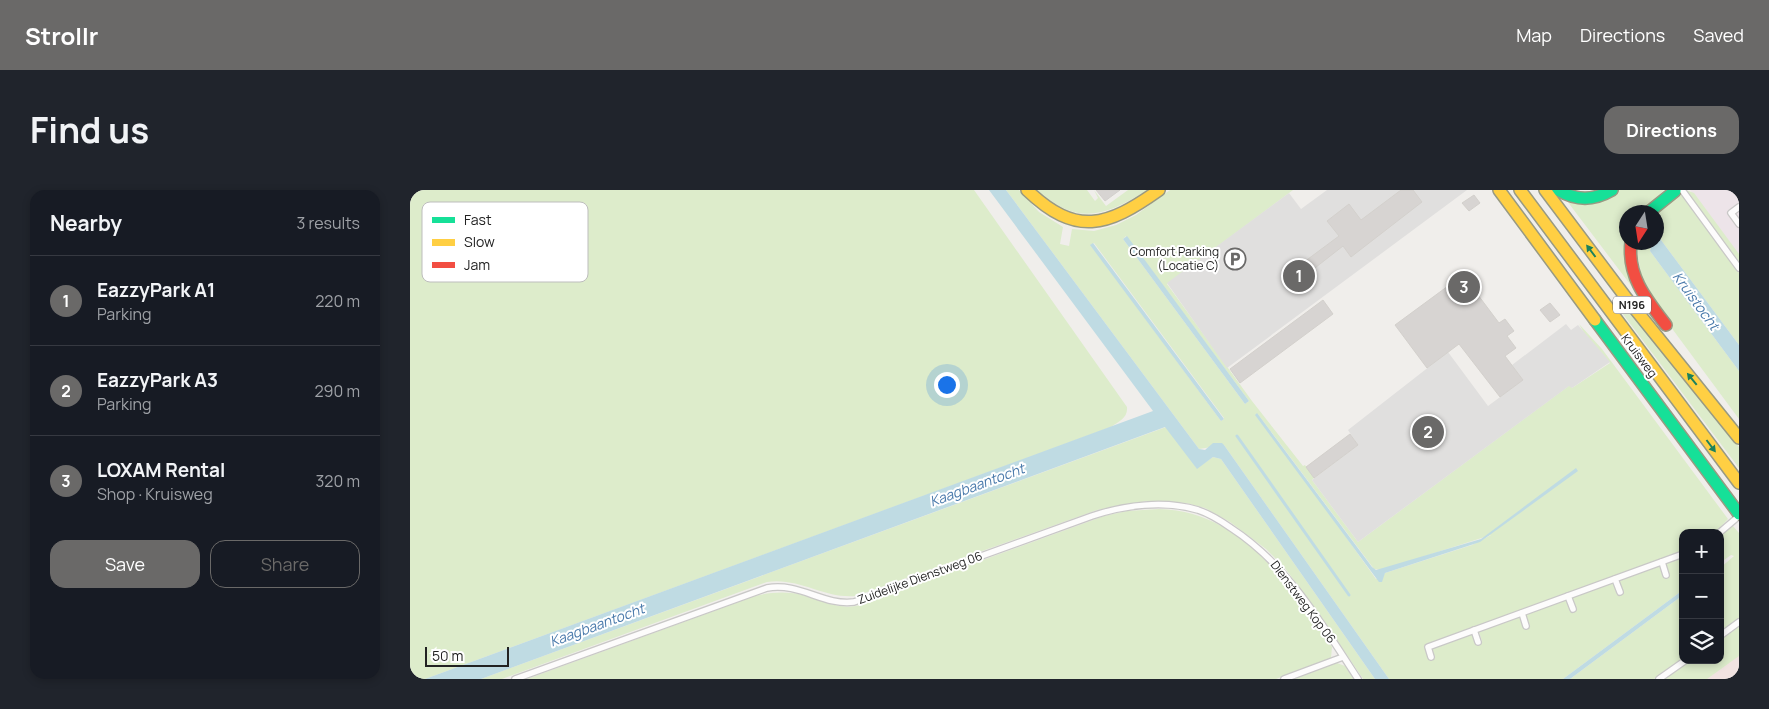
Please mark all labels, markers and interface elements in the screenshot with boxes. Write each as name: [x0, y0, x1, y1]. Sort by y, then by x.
text: Strollr: [25, 19, 98, 52]
text: Map: [1516, 23, 1552, 47]
text: Directions: [1580, 23, 1665, 47]
text: Saved: [1693, 23, 1744, 47]
text: Find us: [30, 106, 149, 154]
button: Directions: [1604, 106, 1739, 154]
legend: [422, 202, 588, 282]
north arrow: [1619, 205, 1664, 250]
text: Nearby: [50, 209, 122, 237]
text: Fast: [464, 210, 492, 229]
text: 3 results: [297, 212, 360, 234]
text: Slow: [464, 232, 495, 251]
place label: Comfort Parking (Locatie C): [1130, 243, 1219, 274]
one-way arrow: [1585, 245, 1596, 258]
parking icon: Comfort Parking (Locatie C): [1223, 247, 1247, 271]
text: Jam: [464, 255, 490, 274]
pin: 1: [1283, 257, 1315, 295]
pin: 3: [1448, 268, 1480, 306]
water label: Kruistocht: [1669, 268, 1725, 335]
text: EazzyPark A1: [97, 277, 215, 303]
text: 1: [62, 290, 70, 312]
text: 220 m: [315, 290, 360, 312]
road number: N196: [1613, 296, 1651, 314]
text: Parking: [97, 303, 152, 325]
street label: Kruisweg: [1617, 330, 1661, 381]
text: EazzyPark A3: [97, 367, 218, 393]
your location: [934, 372, 960, 398]
one-way arrow: [1686, 372, 1697, 385]
text: 2: [61, 380, 71, 402]
text: 290 m: [314, 380, 360, 402]
text: Parking: [97, 393, 152, 415]
pin: 2: [1412, 413, 1444, 451]
one-way arrow: [1706, 439, 1716, 453]
text: LOXAM Rental: [97, 457, 225, 483]
water label: Kaagbaantocht: [927, 458, 1028, 510]
text: 3: [61, 470, 71, 492]
text: 320 m: [316, 470, 360, 492]
text: Shop · Kruisweg: [97, 483, 213, 505]
map controls: [1679, 529, 1724, 664]
button: +: [1679, 529, 1724, 574]
button: Save: [50, 540, 200, 588]
button: Share: [210, 540, 360, 588]
street label: Zuidelijke Dienstweg 06: [855, 547, 985, 608]
street label: Dienstweg Kop 06: [1267, 557, 1340, 647]
button: −: [1679, 574, 1724, 619]
water label: Kaagbaantocht: [547, 598, 648, 650]
button: layers: [1679, 619, 1724, 664]
scale bar: [425, 644, 509, 667]
text: 50 m: [432, 646, 463, 665]

